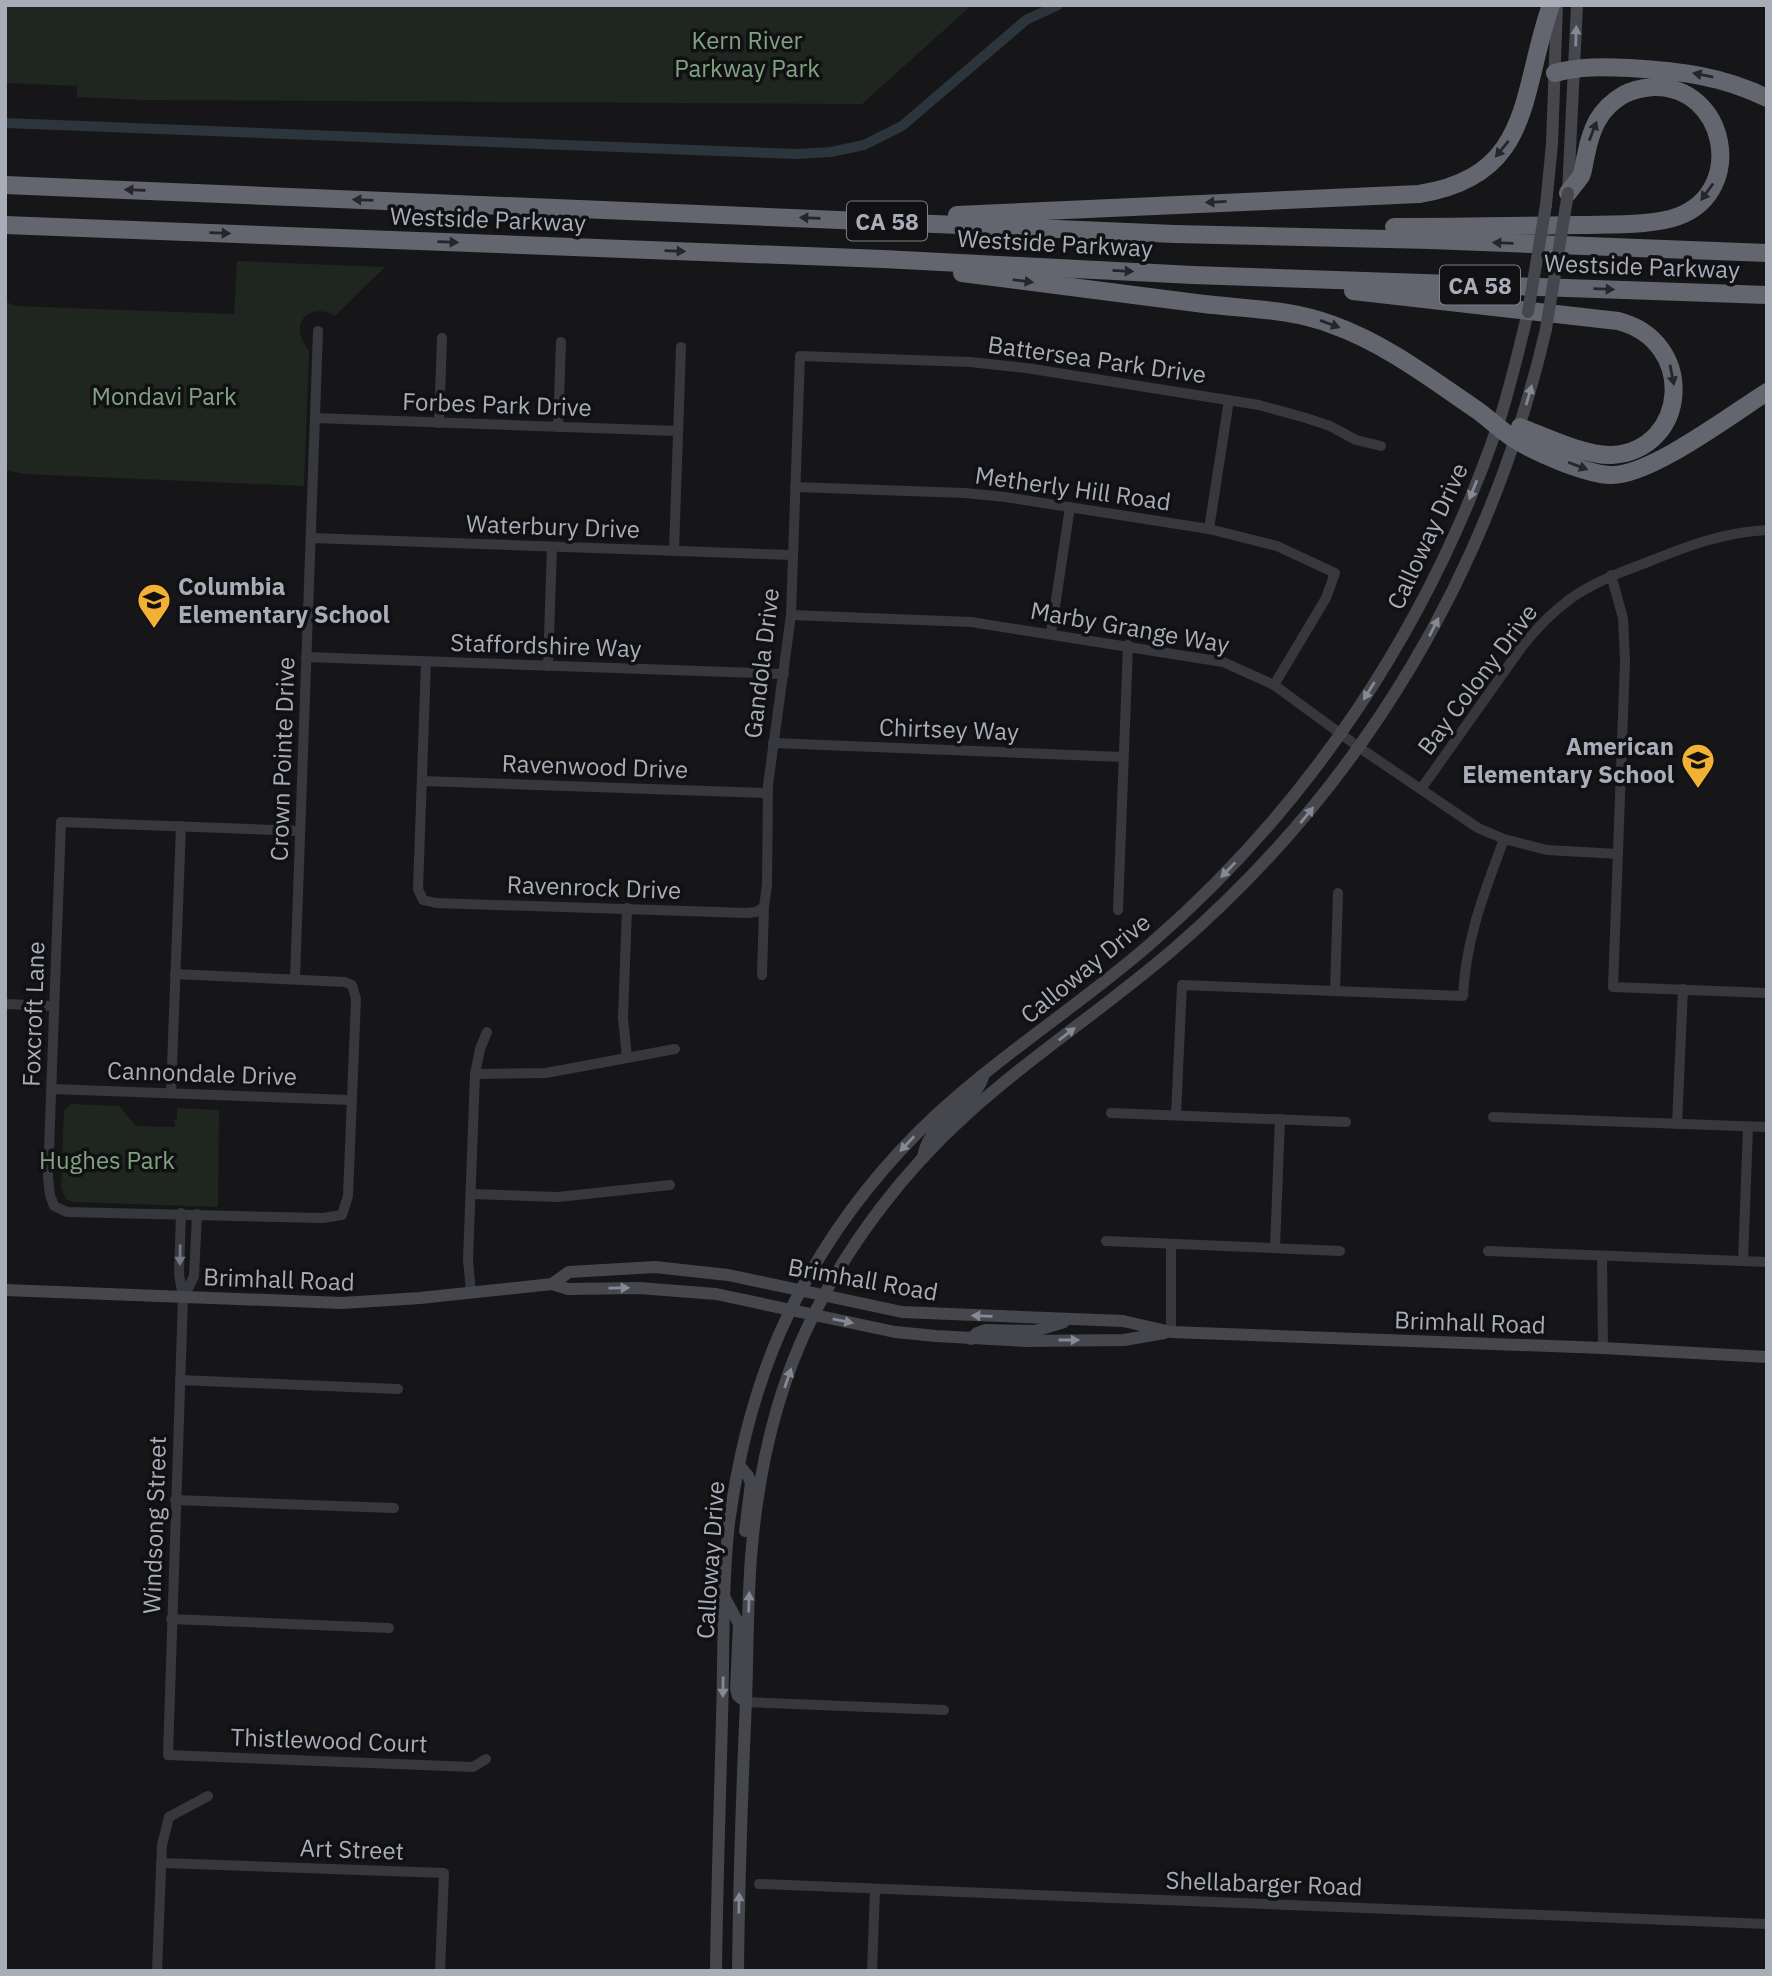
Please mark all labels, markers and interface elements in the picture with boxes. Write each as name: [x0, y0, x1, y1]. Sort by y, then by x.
park label: Kern River Parkway Park: [674, 24, 820, 84]
one-way arrow: [1571, 25, 1582, 47]
one-way arrow: [1692, 70, 1714, 81]
one-way arrow: [1587, 120, 1598, 141]
one-way arrow: [1495, 141, 1510, 158]
one-way arrow: [1700, 183, 1715, 201]
one-way arrow: [124, 185, 146, 196]
one-way arrow: [351, 194, 373, 205]
one-way arrow: [1205, 197, 1227, 208]
street label: Westside Parkway: [389, 200, 587, 238]
road number: CA 58: [847, 202, 927, 241]
one-way arrow: [799, 213, 821, 224]
street label: Westside Parkway: [956, 222, 1154, 264]
one-way arrow: [210, 228, 232, 239]
one-way arrow: [437, 236, 459, 247]
one-way arrow: [1491, 237, 1513, 248]
one-way arrow: [664, 245, 686, 256]
street label: Westside Parkway: [1543, 247, 1741, 285]
one-way arrow: [1112, 266, 1134, 277]
road number: CA 58: [1440, 266, 1520, 304]
one-way arrow: [1012, 275, 1034, 286]
one-way arrow: [1593, 283, 1615, 295]
one-way arrow: [1320, 319, 1341, 330]
street label: Battersea Park Drive: [986, 328, 1208, 390]
one-way arrow: [1667, 364, 1678, 386]
park label: Mondavi Park: [91, 380, 237, 412]
one-way arrow: [1525, 384, 1535, 405]
street label: Forbes Park Drive: [402, 385, 592, 423]
street label: Metherly Hill Road: [973, 458, 1173, 518]
street label: Calloway Drive: [1379, 458, 1475, 614]
one-way arrow: [1568, 461, 1589, 472]
one-way arrow: [1468, 480, 1479, 501]
street label: Waterbury Drive: [465, 507, 641, 545]
place label: Columbia Elementary School: [178, 570, 390, 630]
school or university icon: Columbia Elementary School: [135, 581, 173, 630]
street label: Gandola Drive: [736, 586, 786, 740]
street label: Marby Grange Way: [1028, 594, 1232, 660]
street label: Bay Colony Drive: [1410, 597, 1544, 761]
one-way arrow: [1428, 617, 1439, 637]
street label: Staffordshire Way: [450, 626, 642, 664]
street label: Crown Pointe Drive: [262, 656, 302, 862]
one-way arrow: [1362, 682, 1375, 701]
street label: Chirtsey Way: [878, 711, 1020, 747]
place label: American Elementary School: [1462, 730, 1674, 790]
school or university icon: American Elementary School: [1679, 741, 1717, 790]
street label: Ravenwood Drive: [501, 747, 689, 785]
one-way arrow: [1299, 806, 1314, 824]
one-way arrow: [1221, 861, 1237, 878]
street label: Ravenrock Drive: [506, 868, 682, 906]
street label: Calloway Drive: [1013, 906, 1157, 1030]
street label: Foxcroft Lane: [14, 941, 52, 1087]
one-way arrow: [1058, 1028, 1076, 1042]
street label: Cannondale Drive: [107, 1054, 297, 1092]
one-way arrow: [899, 1135, 915, 1152]
park label: Hughes Park: [39, 1144, 175, 1176]
one-way arrow: [174, 1245, 186, 1267]
street label: Brimhall Road: [786, 1250, 940, 1308]
street label: Brimhall Road: [203, 1260, 355, 1298]
one-way arrow: [608, 1282, 630, 1294]
street label: Brimhall Road: [1394, 1303, 1546, 1341]
one-way arrow: [971, 1311, 993, 1322]
one-way arrow: [832, 1316, 854, 1327]
one-way arrow: [1058, 1334, 1080, 1346]
one-way arrow: [783, 1368, 794, 1389]
street label: Windsong Street: [135, 1436, 173, 1614]
street label: Calloway Drive: [689, 1480, 731, 1640]
one-way arrow: [744, 1590, 755, 1612]
one-way arrow: [718, 1676, 729, 1698]
street label: Thistlewood Court: [230, 1721, 428, 1759]
street label: Art Street: [299, 1831, 405, 1867]
street label: Shellabarger Road: [1165, 1864, 1363, 1902]
one-way arrow: [733, 1891, 744, 1913]

